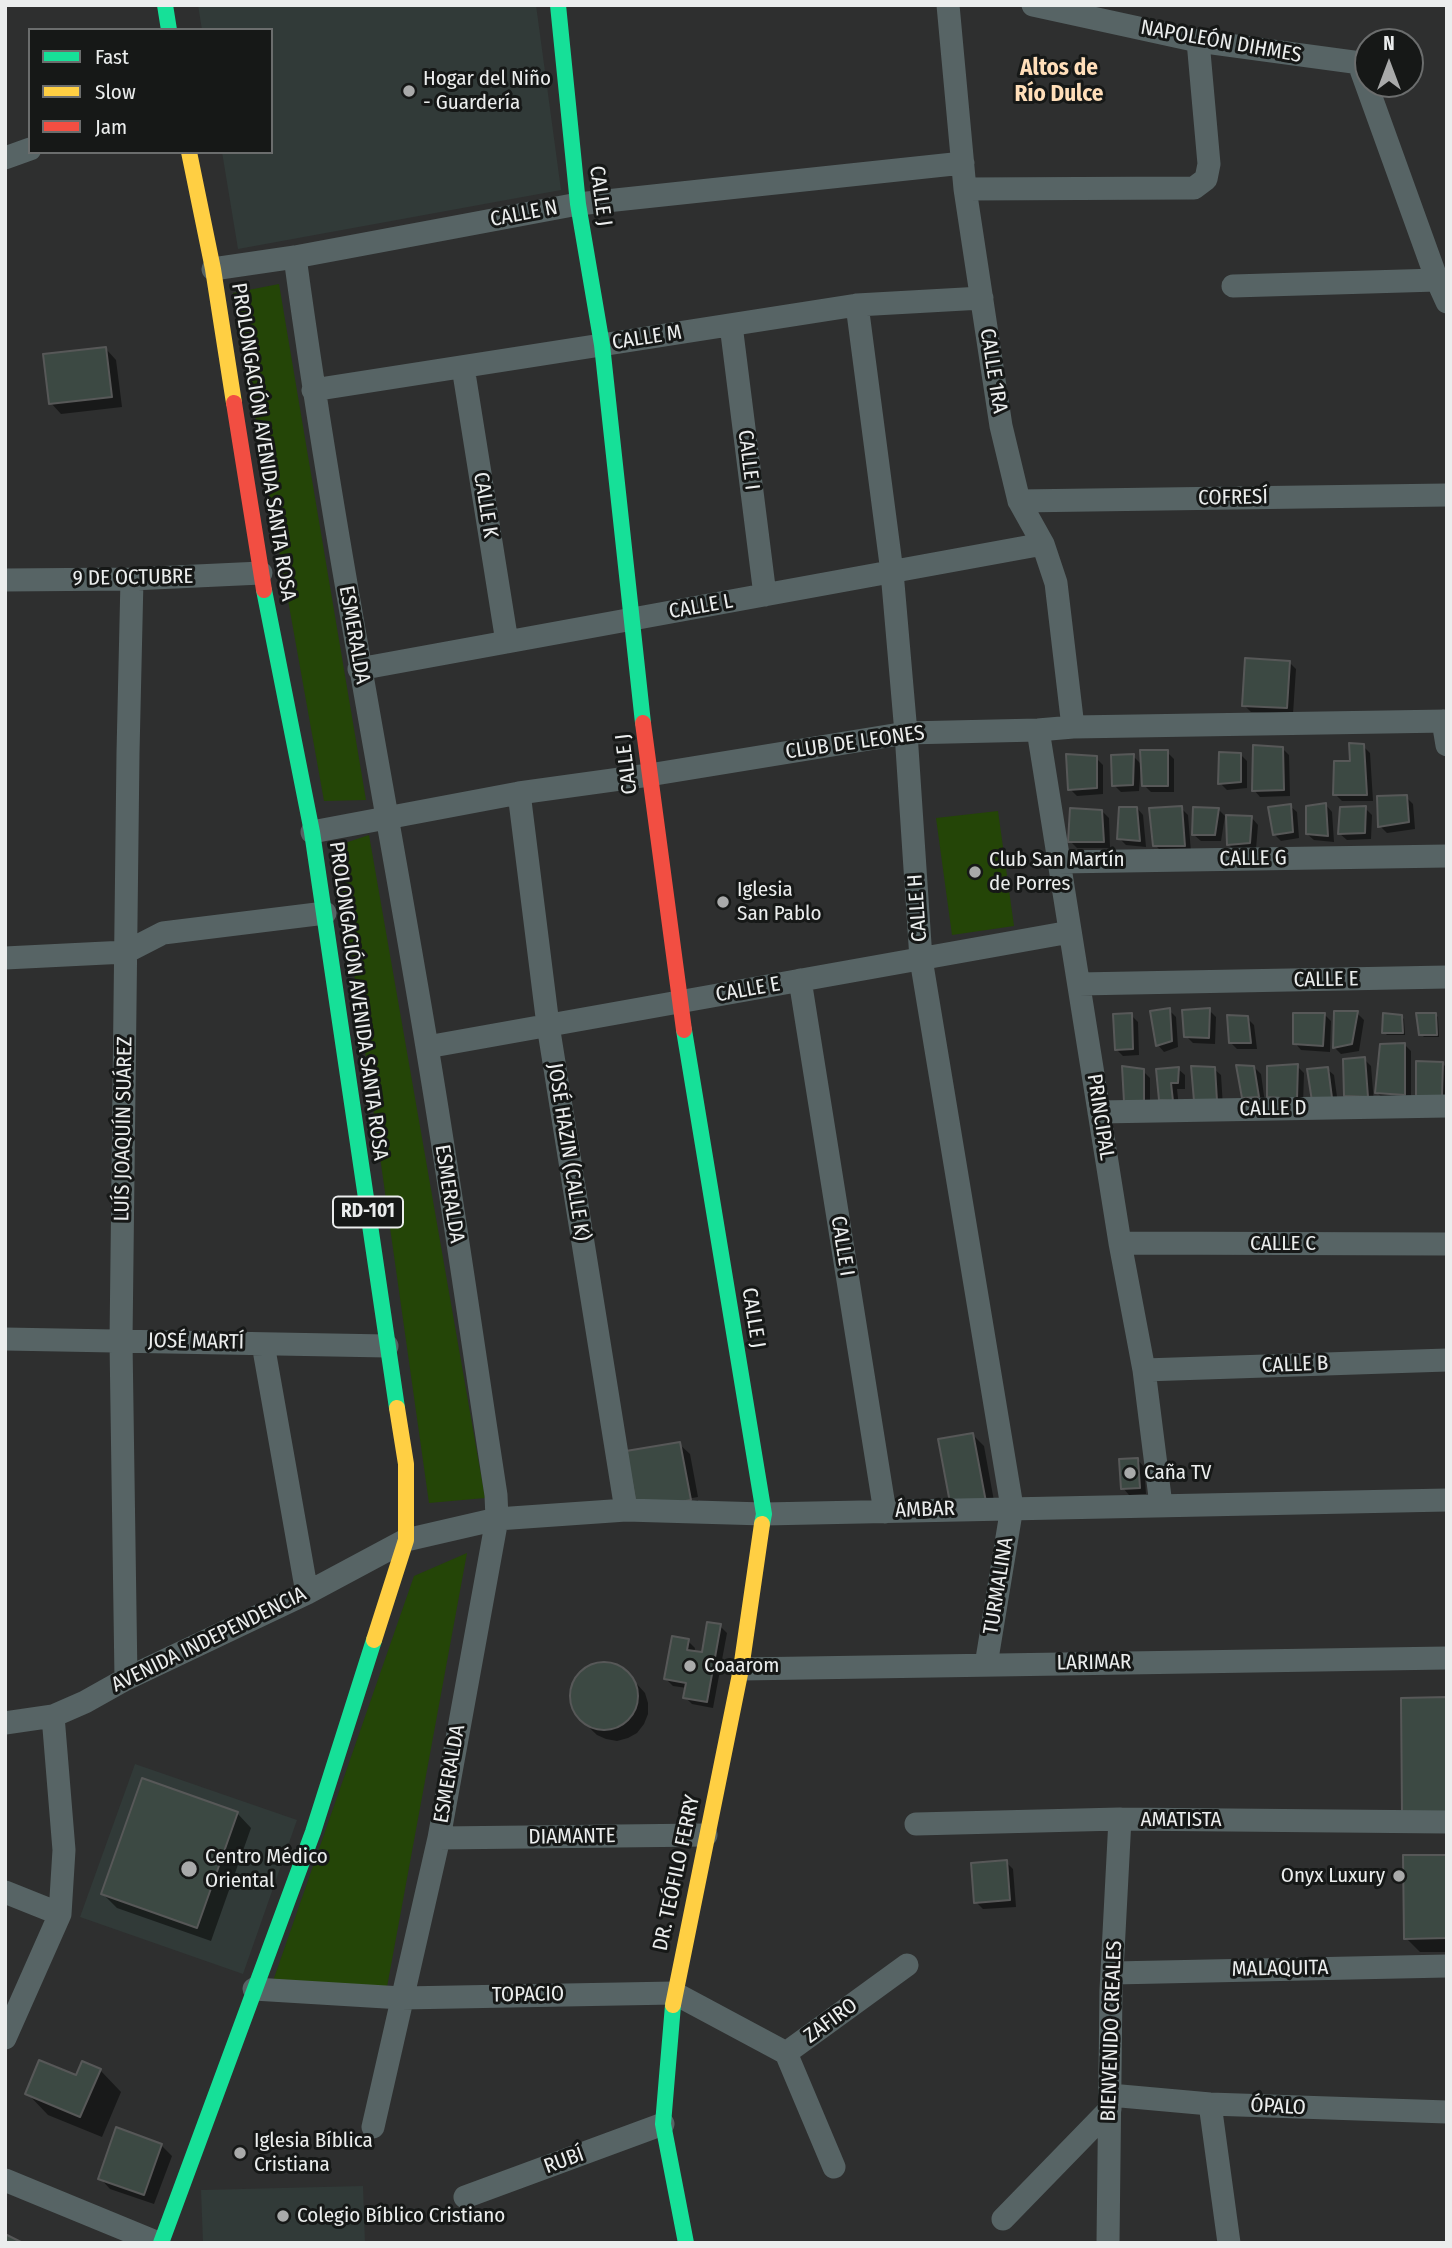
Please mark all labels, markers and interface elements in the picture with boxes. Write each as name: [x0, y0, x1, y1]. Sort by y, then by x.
street label: NAPOLEÓN DIHMES: [1138, 15, 1304, 69]
legend: [28, 28, 273, 154]
north arrow: [1354, 28, 1424, 98]
text: N: [1383, 32, 1395, 55]
text: Fast: [95, 44, 129, 70]
district label: Altos de Río Dulce: [1015, 55, 1103, 109]
place label: Hogar del Niño - Guardería: [423, 66, 551, 116]
text: Slow: [95, 79, 136, 105]
marker: Hogar del Niño - Guardería: [401, 83, 417, 99]
text: Jam: [95, 114, 127, 140]
street label: CALLE J: [583, 164, 617, 228]
street label: CALLE N: [488, 195, 560, 233]
street label: PROLONGACIÓN AVENIDA SANTA ROSA: [225, 281, 301, 603]
street label: CALLE M: [610, 320, 684, 356]
street label: CALLE 1RA: [974, 327, 1012, 415]
street label: CALLE I: [732, 428, 764, 492]
street label: CALLE K: [467, 470, 503, 540]
street label: COFRESÍ: [1198, 485, 1268, 511]
street label: 9 DE OCTUBRE: [72, 564, 194, 592]
street label: ESMERALDA: [333, 584, 375, 686]
street label: CALLE L: [667, 589, 735, 625]
street label: CLUB DE LEONES: [784, 721, 926, 765]
street label: CALLE J: [611, 732, 643, 796]
street label: PROLONGACIÓN AVENIDA SANTA ROSA: [323, 840, 393, 1162]
street label: CALLE G: [1219, 846, 1287, 872]
place label: Club San Martín de Porres: [989, 847, 1125, 897]
marker: Club San Martín de Porres: [967, 864, 983, 880]
street label: CALLE H: [903, 873, 933, 943]
place label: Iglesia San Pablo: [737, 877, 822, 927]
marker: Iglesia San Pablo: [715, 894, 731, 910]
street label: CALLE E: [1293, 967, 1359, 993]
street label: CALLE E: [714, 972, 782, 1008]
street label: LUÍS JOAQUÍN SUÁREZ: [110, 1036, 138, 1222]
street label: JOSÉ HAZIN (CALLE K): [542, 1061, 594, 1243]
street label: PRINCIPAL: [1081, 1072, 1119, 1162]
street label: CALLE D: [1239, 1096, 1307, 1122]
street label: ESMERALDA: [429, 1143, 469, 1245]
road number: RD-101: [333, 1196, 403, 1228]
street label: CALLE I: [825, 1214, 859, 1278]
street label: CALLE C: [1250, 1231, 1316, 1257]
street label: CALLE J: [736, 1286, 770, 1350]
street label: JOSÉ MARTÍ: [148, 1329, 244, 1355]
street label: CALLE B: [1261, 1351, 1329, 1379]
place label: Caña TV: [1144, 1460, 1211, 1486]
marker: Caña TV: [1122, 1465, 1138, 1481]
street label: ÁMBAR: [895, 1496, 955, 1524]
street label: TURMALINA: [979, 1536, 1019, 1636]
street label: AVENIDA INDEPENDENCIA: [108, 1582, 310, 1698]
street label: LARIMAR: [1056, 1650, 1132, 1676]
place label: Coaarom: [704, 1653, 780, 1679]
marker: Coaarom: [682, 1658, 698, 1674]
street label: ESMERALDA: [429, 1723, 471, 1825]
street label: DR. TEÓFILO FERRY: [648, 1793, 706, 1953]
street label: AMATISTA: [1141, 1807, 1221, 1833]
street label: DIAMANTE: [528, 1824, 616, 1850]
place label: Centro Médico Oriental: [205, 1844, 328, 1894]
marker: Centro Médico Oriental: [179, 1859, 199, 1879]
place label: Onyx Luxury: [1281, 1863, 1385, 1889]
marker: Onyx Luxury: [1391, 1868, 1407, 1884]
street label: BIENVENIDO CREALES: [1096, 1940, 1128, 2122]
street label: MALAQUITA: [1231, 1956, 1329, 1982]
street label: TOPACIO: [492, 1982, 564, 2008]
street label: ZAFIRO: [799, 1993, 863, 2049]
street label: ÓPALO: [1250, 2093, 1306, 2121]
place label: Iglesia Bíblica Cristiana: [254, 2128, 373, 2178]
street label: RUBÍ: [541, 2142, 587, 2180]
marker: Iglesia Bíblica Cristiana: [232, 2145, 248, 2161]
place label: Colegio Bíblico Cristiano: [297, 2203, 505, 2229]
marker: Colegio Bíblico Cristiano: [275, 2208, 291, 2224]

